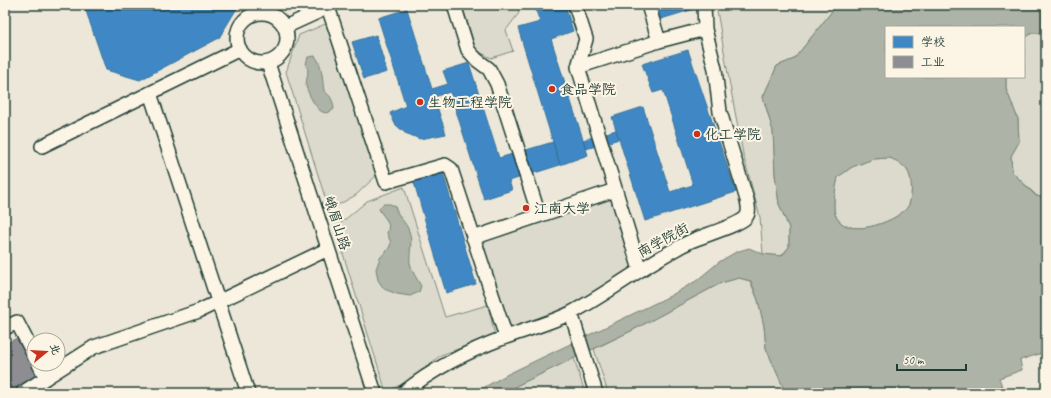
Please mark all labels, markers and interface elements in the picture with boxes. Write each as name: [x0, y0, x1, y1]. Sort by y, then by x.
legend: [885, 26, 1025, 78]
text: 学校: [921, 34, 945, 50]
text: 工业: [921, 54, 945, 70]
place label: 食品学院: [560, 81, 616, 98]
marker: 食品学院: [547, 84, 557, 94]
place label: 生物工程学院: [428, 94, 512, 111]
marker: 生物工程学院: [415, 97, 425, 107]
place label: 化工学院: [705, 126, 761, 143]
marker: 化工学院: [692, 129, 702, 139]
street label: 峨眉山路: [320, 194, 354, 252]
place label: 江南大学: [534, 200, 590, 217]
marker: 江南大学: [521, 203, 531, 213]
street label: 南学院街: [634, 219, 692, 261]
north arrow: [26, 332, 66, 372]
text: 北: [47, 342, 64, 356]
scale bar: [897, 346, 966, 372]
text: 50 m: [903, 352, 925, 368]

